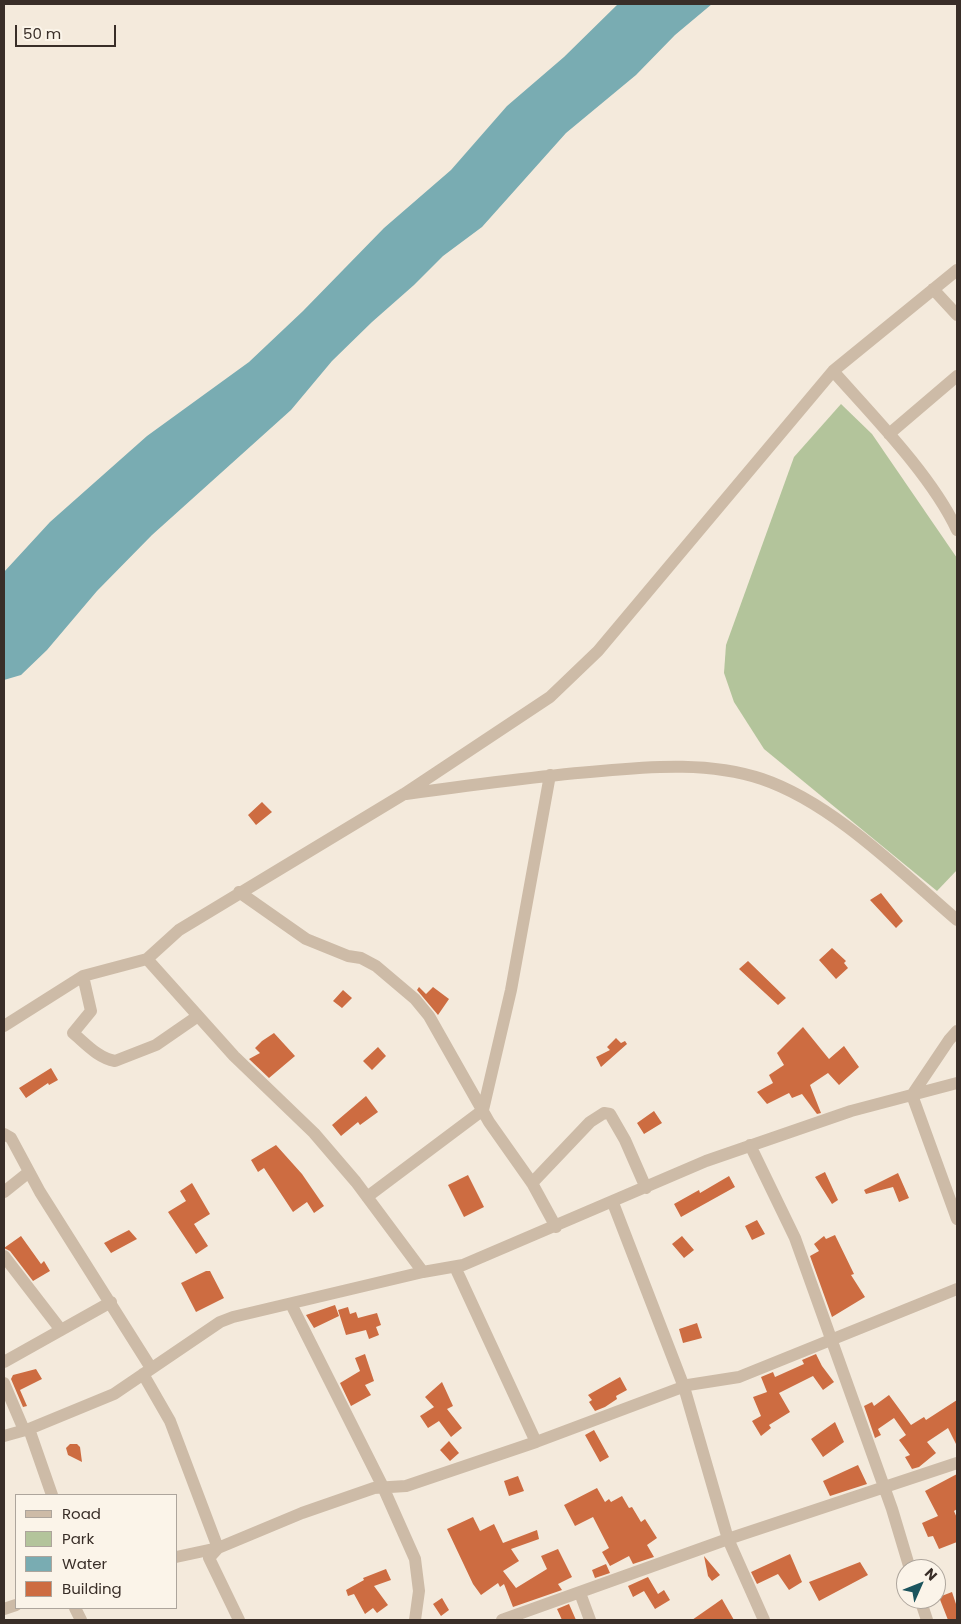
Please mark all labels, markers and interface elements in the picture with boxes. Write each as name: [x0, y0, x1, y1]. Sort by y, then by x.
scale bar: [18, 15, 119, 47]
text: 50 m: [23, 23, 61, 44]
legend: [15, 1494, 178, 1609]
text: Road: [62, 1503, 101, 1524]
text: Park: [62, 1528, 94, 1549]
text: Water: [62, 1553, 107, 1574]
north arrow: [896, 1559, 946, 1609]
text: N: [920, 1564, 942, 1585]
text: Building: [62, 1578, 122, 1599]

